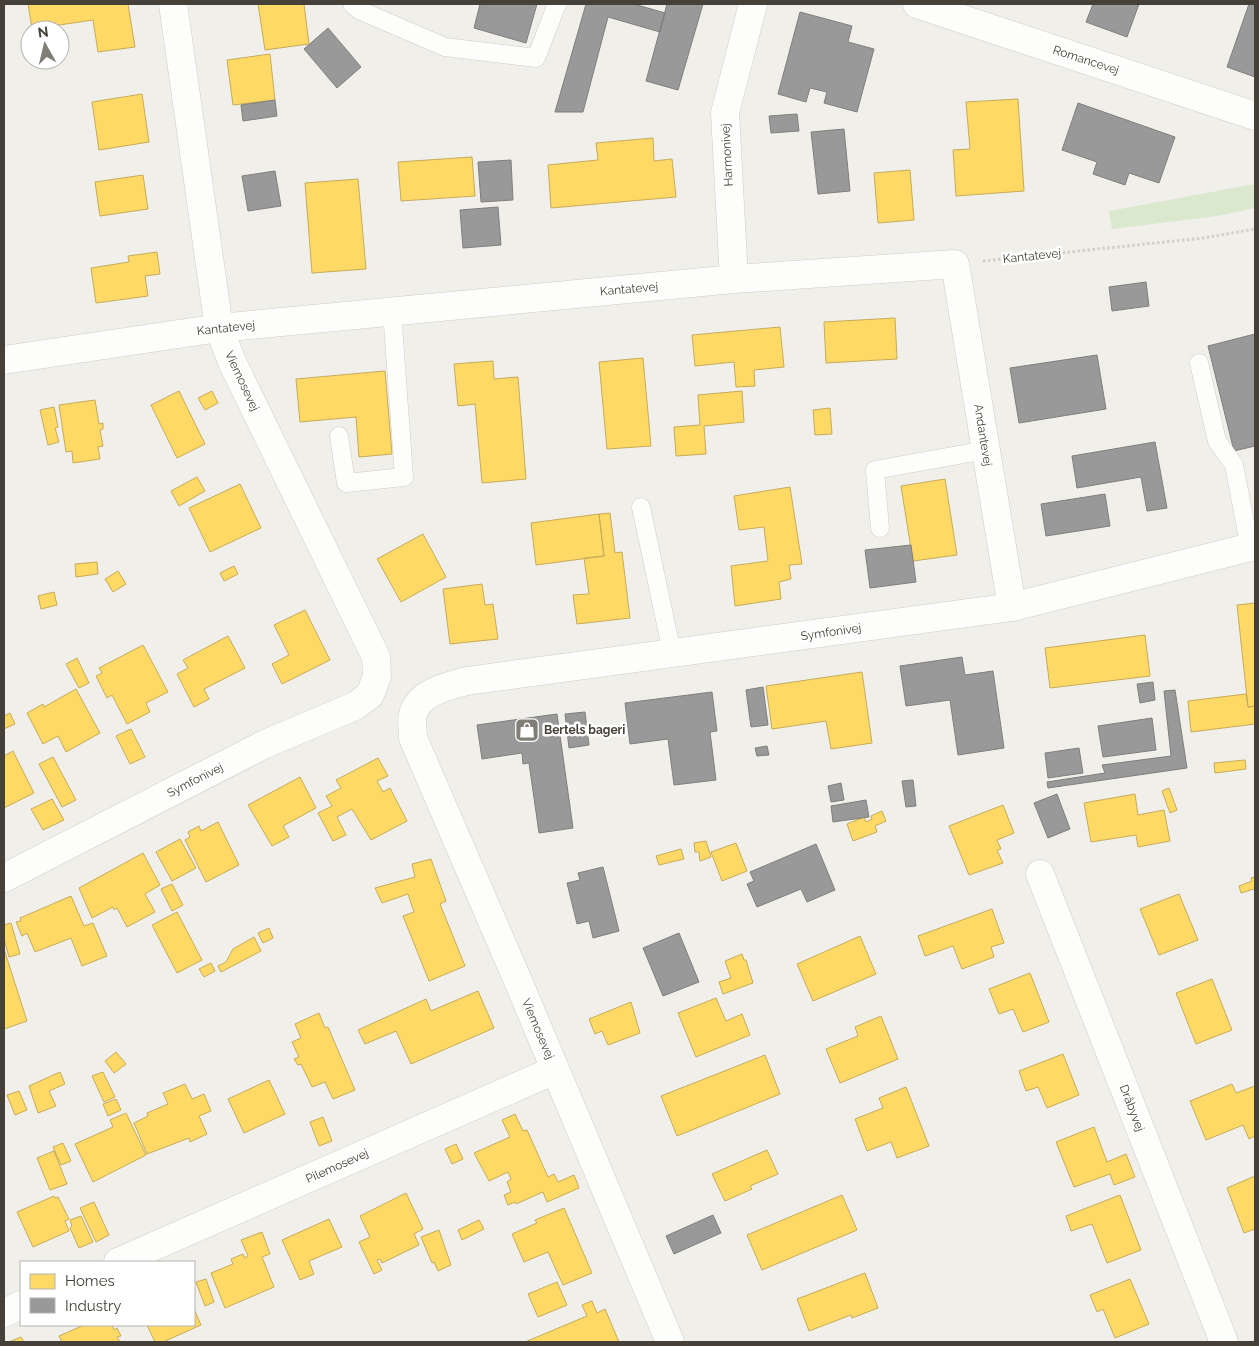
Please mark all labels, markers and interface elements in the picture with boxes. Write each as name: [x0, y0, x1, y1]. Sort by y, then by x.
north arrow: [20, 20, 70, 70]
text: N: [37, 23, 50, 41]
street label: Romancevej: [1051, 43, 1121, 77]
street label: Harmonivej: [718, 123, 736, 187]
street label: Kantatevej: [1002, 246, 1062, 266]
street label: Kantatevej: [599, 279, 659, 299]
street label: Kantatevej: [196, 318, 256, 338]
street label: Viemosevej: [222, 349, 262, 413]
street label: Andantevej: [971, 403, 995, 467]
street label: Symfonivej: [800, 621, 862, 643]
shop icon: Bertels bageri: [514, 717, 540, 743]
place label: Bertels bageri: [544, 723, 625, 737]
street label: Symfonivej: [165, 760, 225, 800]
street label: Viemosevej: [519, 997, 557, 1061]
street label: Dråbyvej: [1117, 1083, 1147, 1133]
street label: Pilemosevej: [303, 1146, 371, 1186]
legend: [20, 1261, 195, 1326]
text: Homes: [65, 1272, 115, 1290]
text: Industry: [65, 1297, 121, 1315]

